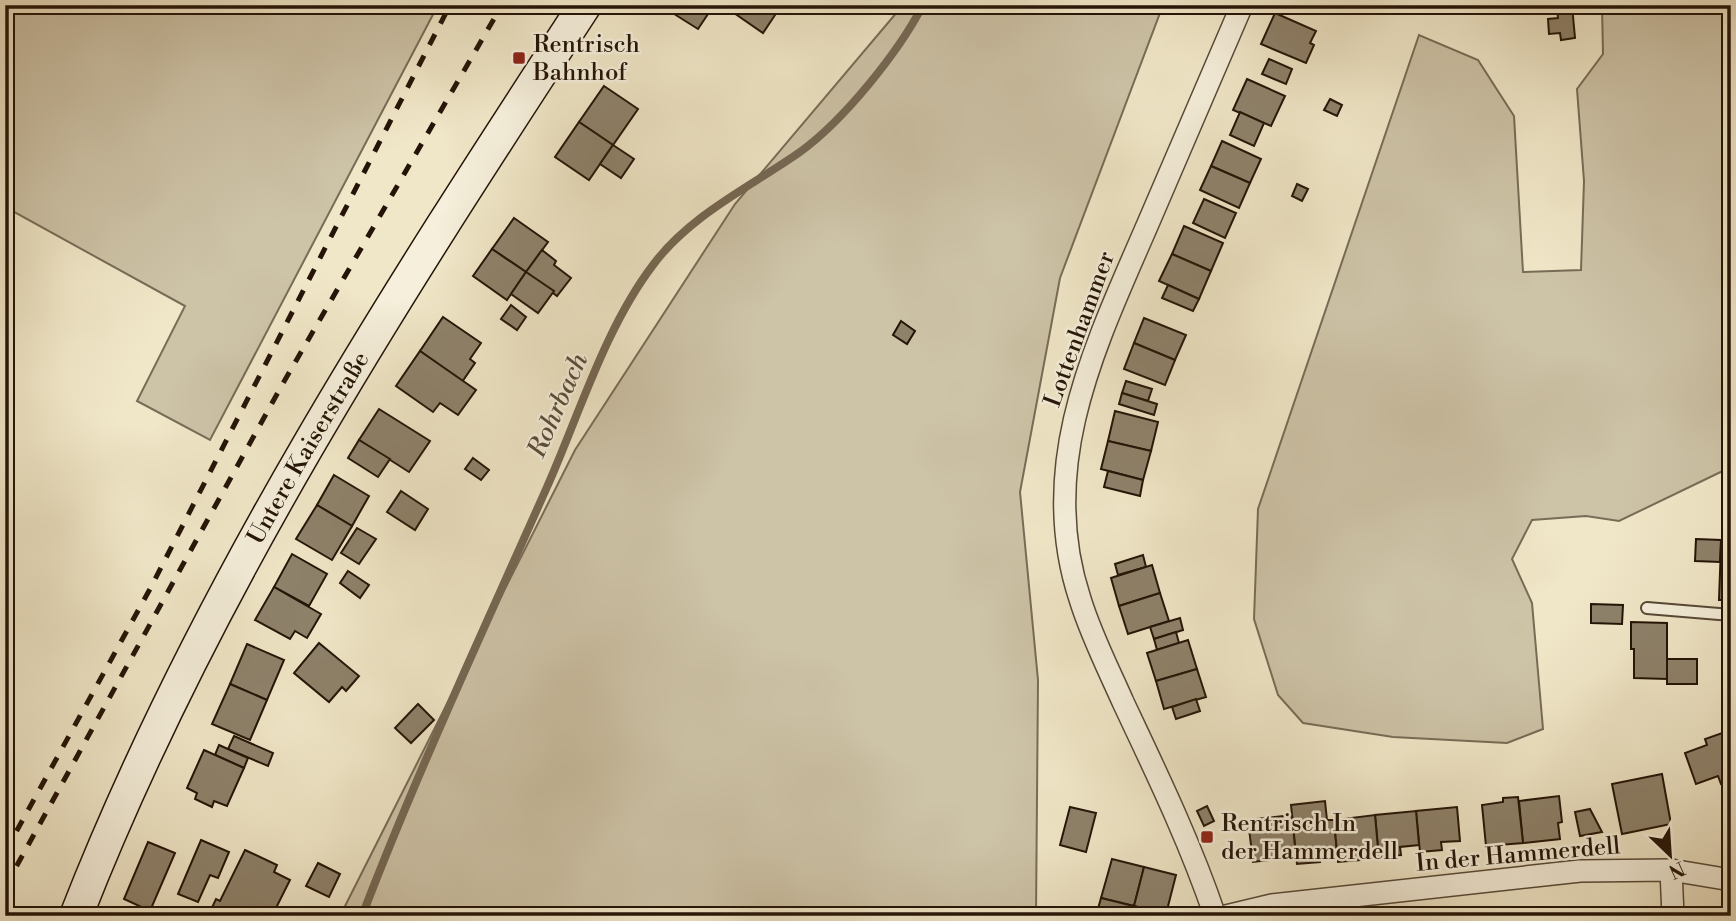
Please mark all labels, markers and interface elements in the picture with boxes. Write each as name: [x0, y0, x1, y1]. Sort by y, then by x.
place label: Rentrisch Bahnhof: [532, 30, 640, 88]
marker: Rentrisch Bahnhof: [511, 50, 527, 66]
street label: Lottenhammer: [1038, 247, 1122, 411]
street label: Untere Kaiserstraße: [241, 346, 376, 550]
water label: Rohrbach: [520, 348, 595, 464]
place label: Rentrisch In der Hammerdell: [1221, 809, 1398, 867]
north arrow: [1634, 820, 1704, 890]
marker: Rentrisch In der Hammerdell: [1199, 829, 1215, 845]
street label: In der Hammerdell: [1415, 831, 1622, 879]
text: N: [1665, 855, 1689, 884]

